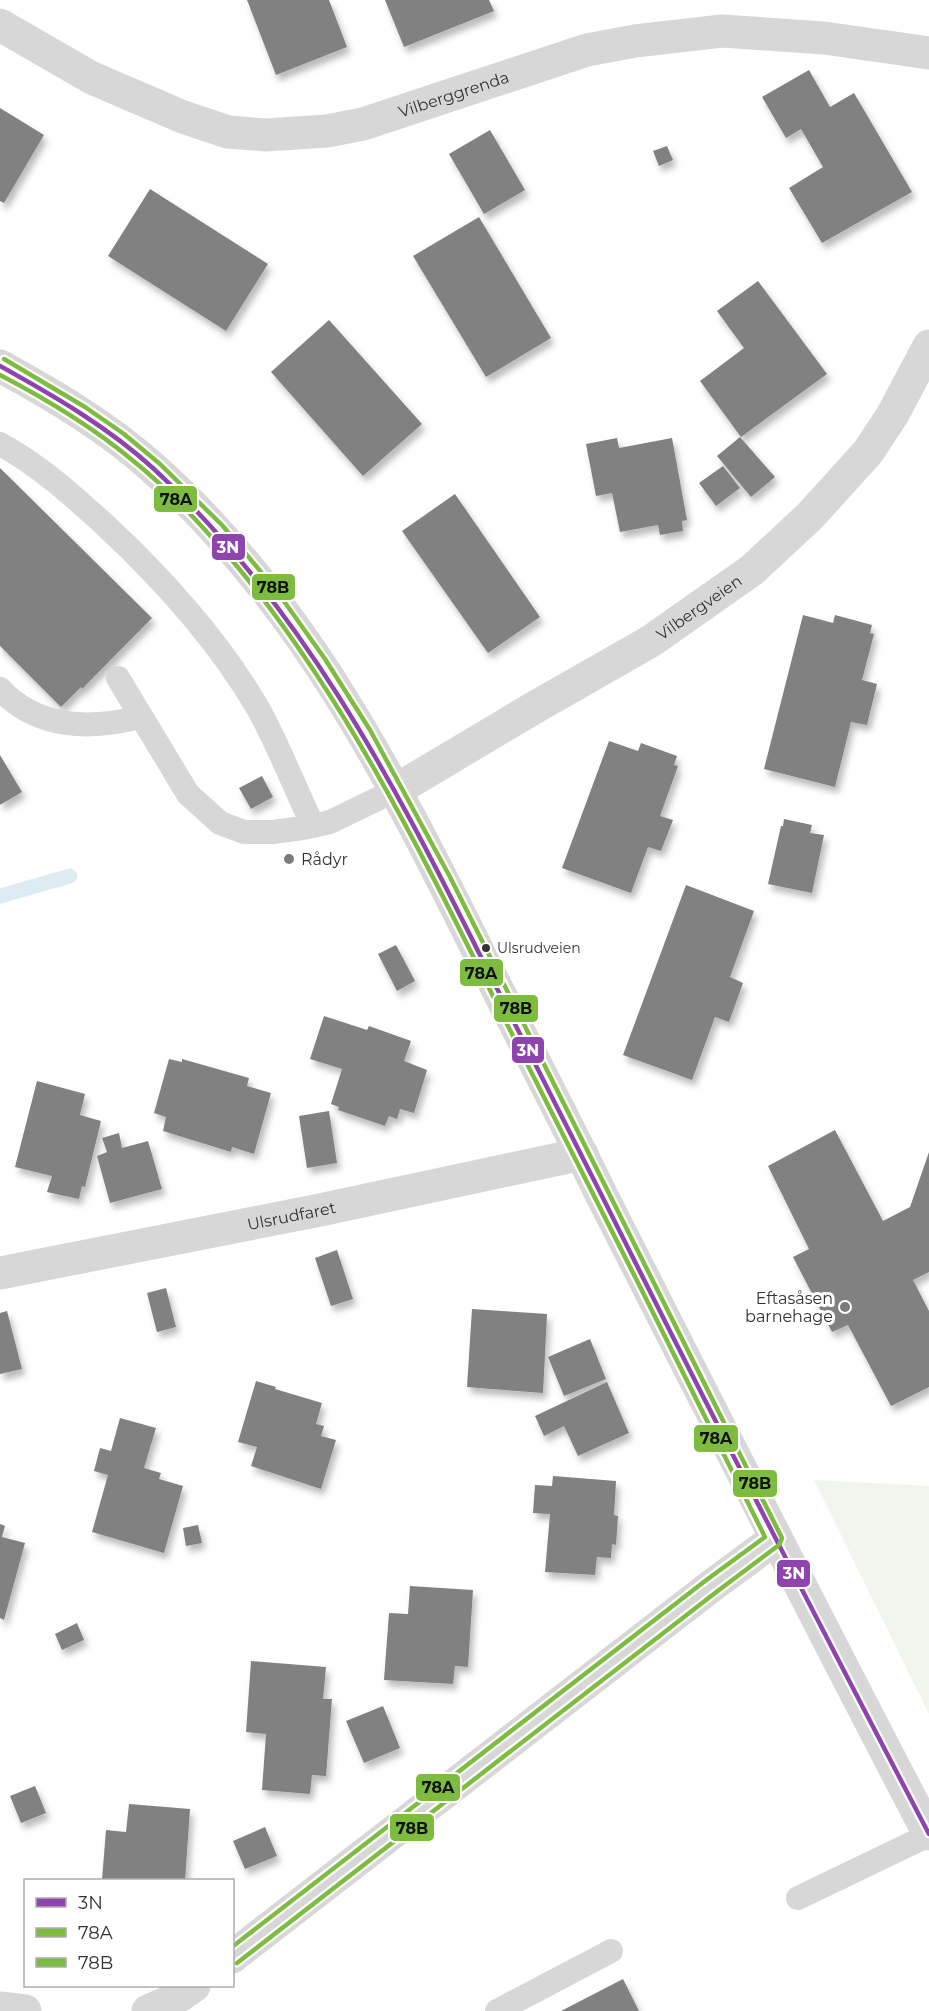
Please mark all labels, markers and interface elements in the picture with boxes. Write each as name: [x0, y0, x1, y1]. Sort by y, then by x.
street label: Vilberggrenda: [396, 67, 511, 121]
line badge: 78A: [153, 485, 198, 513]
text: 78A: [160, 490, 193, 509]
line badge: 3N: [211, 533, 246, 561]
text: 3N: [216, 538, 239, 557]
street label: Vilbergveien: [653, 571, 745, 644]
line badge: 78B: [251, 573, 296, 601]
text: 78B: [257, 578, 289, 597]
place label: Rådyr: [301, 850, 348, 869]
marker: Rådyr: [282, 852, 296, 866]
place label: Ulsrudveien: [497, 939, 581, 957]
marker: Ulsrudveien: [480, 942, 492, 954]
line badge: 78A: [459, 958, 504, 987]
text: 78A: [465, 964, 498, 983]
line badge: 78B: [493, 994, 539, 1023]
text: 78B: [500, 999, 532, 1018]
line badge: 3N: [511, 1036, 545, 1064]
text: 3N: [516, 1041, 539, 1060]
street label: Ulsrudfaret: [245, 1197, 338, 1234]
place label: Eftasåsen barnehage: [745, 1289, 833, 1326]
marker: Eftasåsen barnehage: [838, 1300, 852, 1314]
line badge: 78A: [693, 1424, 739, 1453]
text: 78A: [700, 1429, 733, 1448]
line badge: 78B: [732, 1469, 778, 1498]
text: 78B: [739, 1474, 771, 1493]
line badge: 3N: [776, 1559, 811, 1588]
text: 3N: [782, 1564, 805, 1583]
line badge: 78A: [415, 1773, 461, 1802]
text: 78A: [422, 1778, 455, 1797]
line badge: 78B: [389, 1813, 435, 1842]
text: 78B: [396, 1819, 428, 1838]
legend: [24, 1879, 234, 1987]
text: 3N: [78, 1892, 103, 1914]
text: 78A: [78, 1922, 113, 1944]
text: 78B: [78, 1952, 113, 1974]

